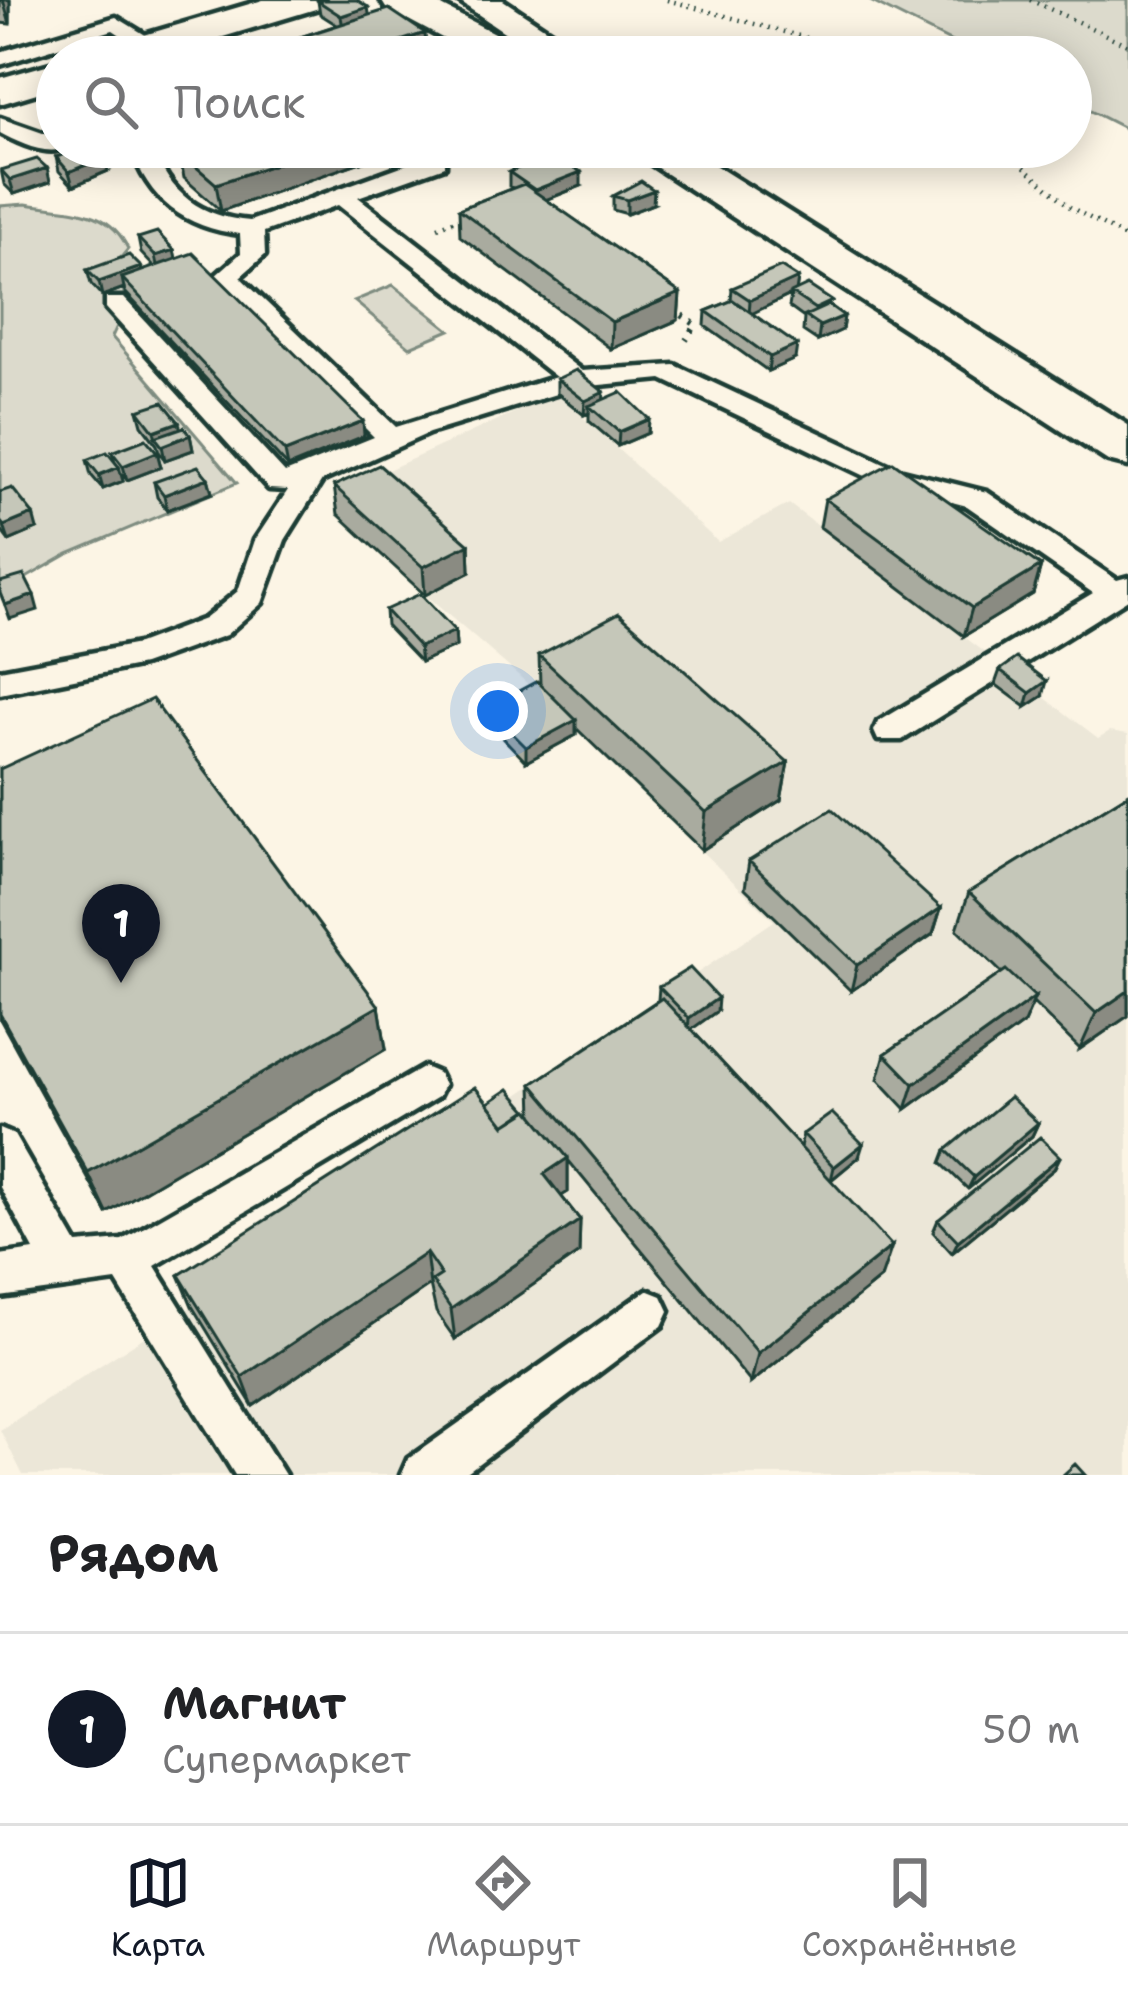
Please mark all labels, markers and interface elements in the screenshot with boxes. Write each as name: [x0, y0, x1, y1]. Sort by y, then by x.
search box: [36, 36, 1092, 168]
icon: search: [78, 69, 144, 135]
text: Поиск: [174, 72, 305, 132]
your location: [468, 681, 528, 741]
pin: 1: [82, 884, 160, 983]
text: Рядом: [48, 1519, 219, 1587]
text: Магнит: [162, 1673, 346, 1733]
text: 1: [78, 1703, 96, 1755]
text: 50 m: [982, 1703, 1080, 1755]
text: Супермаркет: [162, 1733, 411, 1785]
tab: Карта: [111, 1850, 205, 1967]
tab: Маршрут: [426, 1850, 580, 1967]
tab: Сохранённые: [802, 1850, 1017, 1967]

